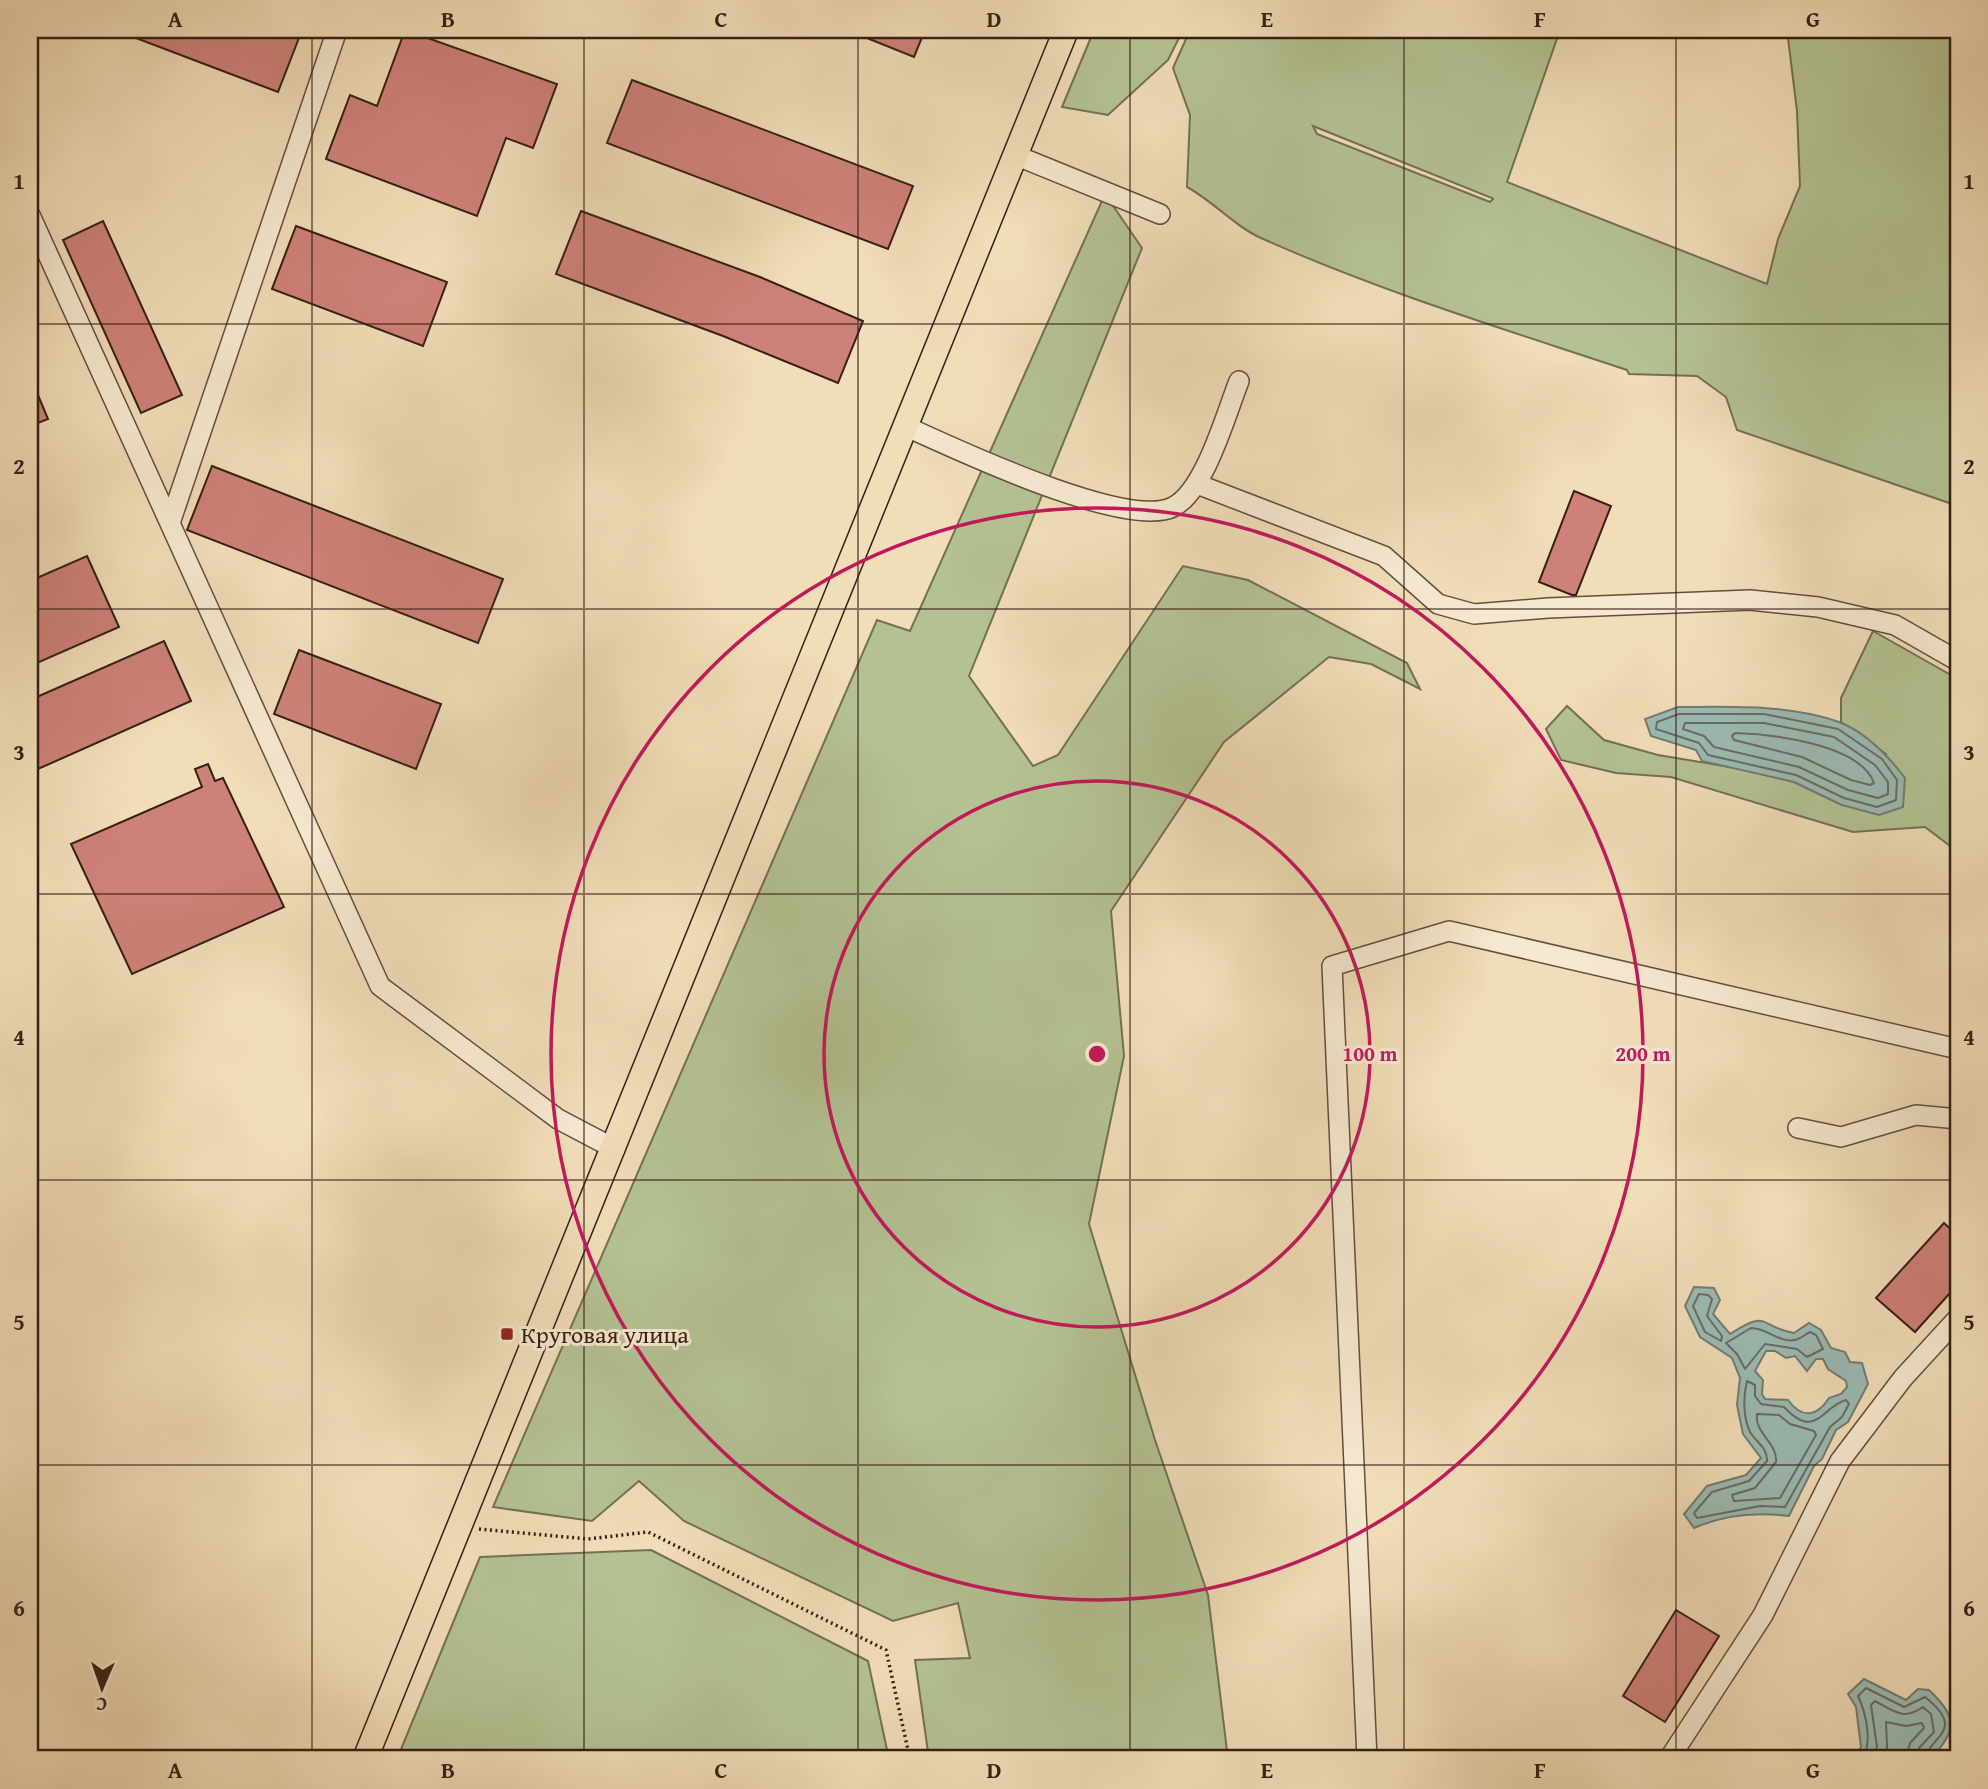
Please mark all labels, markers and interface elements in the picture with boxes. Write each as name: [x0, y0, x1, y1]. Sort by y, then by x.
text: A: [168, 2, 183, 35]
text: B: [441, 2, 455, 35]
text: C: [714, 2, 728, 35]
text: D: [987, 2, 1002, 35]
text: E: [1261, 2, 1273, 35]
text: F: [1534, 2, 1546, 35]
text: G: [1806, 2, 1820, 35]
text: 1: [13, 164, 25, 197]
text: 1: [1963, 164, 1975, 197]
text: 2: [13, 449, 25, 482]
text: 2: [1963, 449, 1975, 482]
text: 3: [13, 735, 25, 768]
text: 3: [1963, 735, 1975, 768]
text: 4: [13, 1020, 25, 1053]
text: 4: [1963, 1020, 1975, 1053]
text: 100 m: [1342, 1038, 1398, 1069]
text: 200 m: [1615, 1038, 1671, 1069]
centre of rings: [1085, 1042, 1109, 1066]
text: 5: [13, 1305, 25, 1338]
text: 5: [1963, 1305, 1975, 1338]
place label: Круговая улица: [521, 1317, 689, 1352]
marker: Круговая улица: [499, 1326, 515, 1342]
text: 6: [13, 1591, 25, 1624]
text: 6: [1963, 1591, 1975, 1624]
north arrow: [66, 1652, 136, 1722]
text: С: [95, 1691, 107, 1719]
text: A: [168, 1753, 183, 1786]
text: B: [441, 1753, 455, 1786]
text: C: [714, 1753, 728, 1786]
text: D: [987, 1753, 1002, 1786]
text: E: [1261, 1753, 1273, 1786]
text: F: [1534, 1753, 1546, 1786]
text: G: [1806, 1753, 1820, 1786]

